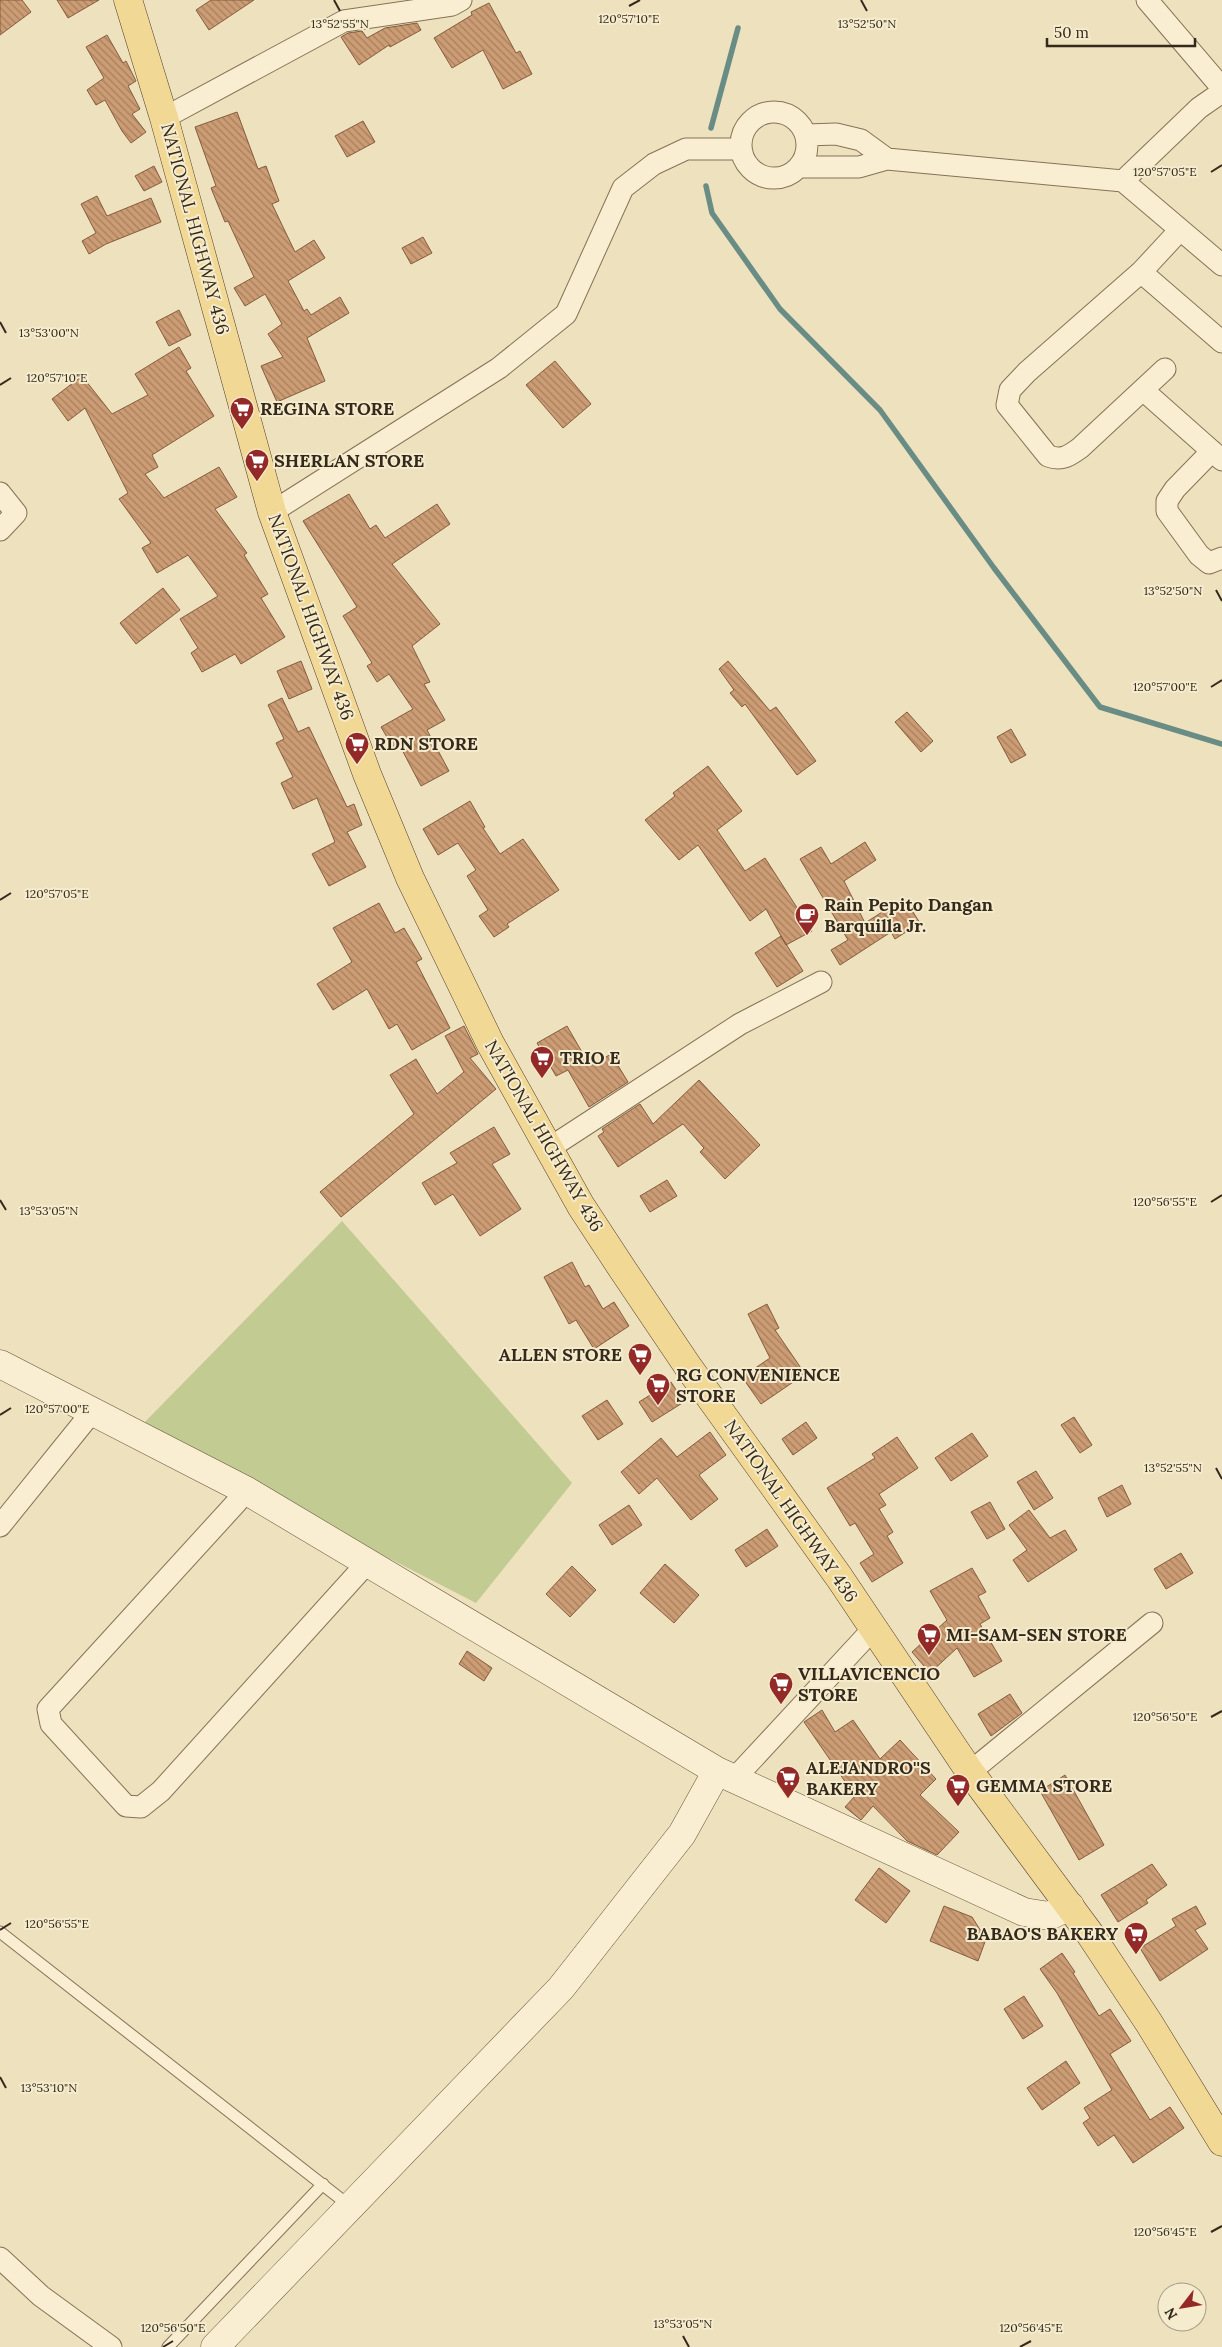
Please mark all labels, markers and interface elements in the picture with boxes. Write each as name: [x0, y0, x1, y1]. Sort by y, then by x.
text: 120°57'10"E: [598, 11, 660, 26]
scale bar: [1047, 15, 1194, 47]
text: 13°52'55"N: [311, 16, 369, 31]
text: 13°52'50"N: [838, 16, 896, 31]
text: 50 m: [1054, 23, 1089, 42]
street label: NATIONAL HIGHWAY 436: [156, 121, 235, 337]
text: 120°57'05"E: [1133, 164, 1197, 179]
text: 13°53'00"N: [19, 325, 79, 340]
text: 120°57'10"E: [26, 370, 88, 385]
supermarket icon: REGINA STORE: [229, 396, 255, 430]
place label: REGINA STORE: [260, 397, 394, 420]
supermarket icon: SHERLAN STORE: [244, 448, 270, 482]
place label: SHERLAN STORE: [274, 449, 424, 472]
street label: NATIONAL HIGHWAY 436: [263, 510, 360, 723]
text: 13°52'50"N: [1144, 583, 1202, 598]
text: 120°57'00"E: [1133, 679, 1197, 694]
supermarket icon: RDN STORE: [344, 731, 370, 765]
place label: RDN STORE: [374, 732, 478, 755]
text: 120°57'05"E: [25, 886, 89, 901]
place label: Rain Pepito Dangan Barquilla Jr.: [824, 893, 994, 937]
cafe icon: Rain Pepito Dangan Barquilla Jr.: [794, 902, 820, 936]
street label: NATIONAL HIGHWAY 436: [480, 1036, 609, 1236]
supermarket icon: TRIO E: [529, 1045, 555, 1079]
place label: TRIO E: [560, 1046, 621, 1069]
text: 120°56'55"E: [1133, 1194, 1197, 1209]
text: 13°53'05"N: [20, 1203, 78, 1218]
supermarket icon: ALLEN STORE: [627, 1342, 653, 1376]
place label: ALLEN STORE: [499, 1343, 622, 1366]
place label: RG CONVENIENCE STORE: [676, 1363, 840, 1407]
supermarket icon: RG CONVENIENCE STORE: [645, 1372, 671, 1406]
text: 120°57'00"E: [25, 1401, 89, 1416]
street label: NATIONAL HIGHWAY 436: [719, 1415, 863, 1607]
text: 13°52'55"N: [1144, 1460, 1202, 1475]
supermarket icon: MI-SAM-SEN STORE: [916, 1622, 942, 1656]
place label: MI-SAM-SEN STORE: [946, 1623, 1127, 1646]
place label: VILLAVICENCIO STORE: [798, 1662, 940, 1706]
supermarket icon: VILLAVICENCIO STORE: [768, 1671, 794, 1705]
text: 120°56'50"E: [1133, 1709, 1197, 1724]
place label: ALEJANDRO''S BAKERY: [806, 1756, 931, 1800]
supermarket icon: ALEJANDRO''S BAKERY: [775, 1765, 801, 1799]
supermarket icon: GEMMA STORE: [945, 1773, 971, 1807]
place label: GEMMA STORE: [976, 1774, 1112, 1797]
text: 120°56'55"E: [25, 1916, 89, 1931]
supermarket icon: BABAO'S BAKERY: [1123, 1921, 1149, 1955]
place label: BABAO'S BAKERY: [967, 1922, 1118, 1945]
text: 13°53'10"N: [21, 2080, 77, 2095]
text: 120°56'45"E: [1133, 2224, 1197, 2239]
north arrow: [1157, 2282, 1207, 2332]
text: N: [1160, 2304, 1181, 2323]
text: 13°53'05"N: [654, 2316, 712, 2331]
text: 120°56'50"E: [141, 2320, 205, 2335]
text: 120°56'45"E: [999, 2320, 1063, 2335]

